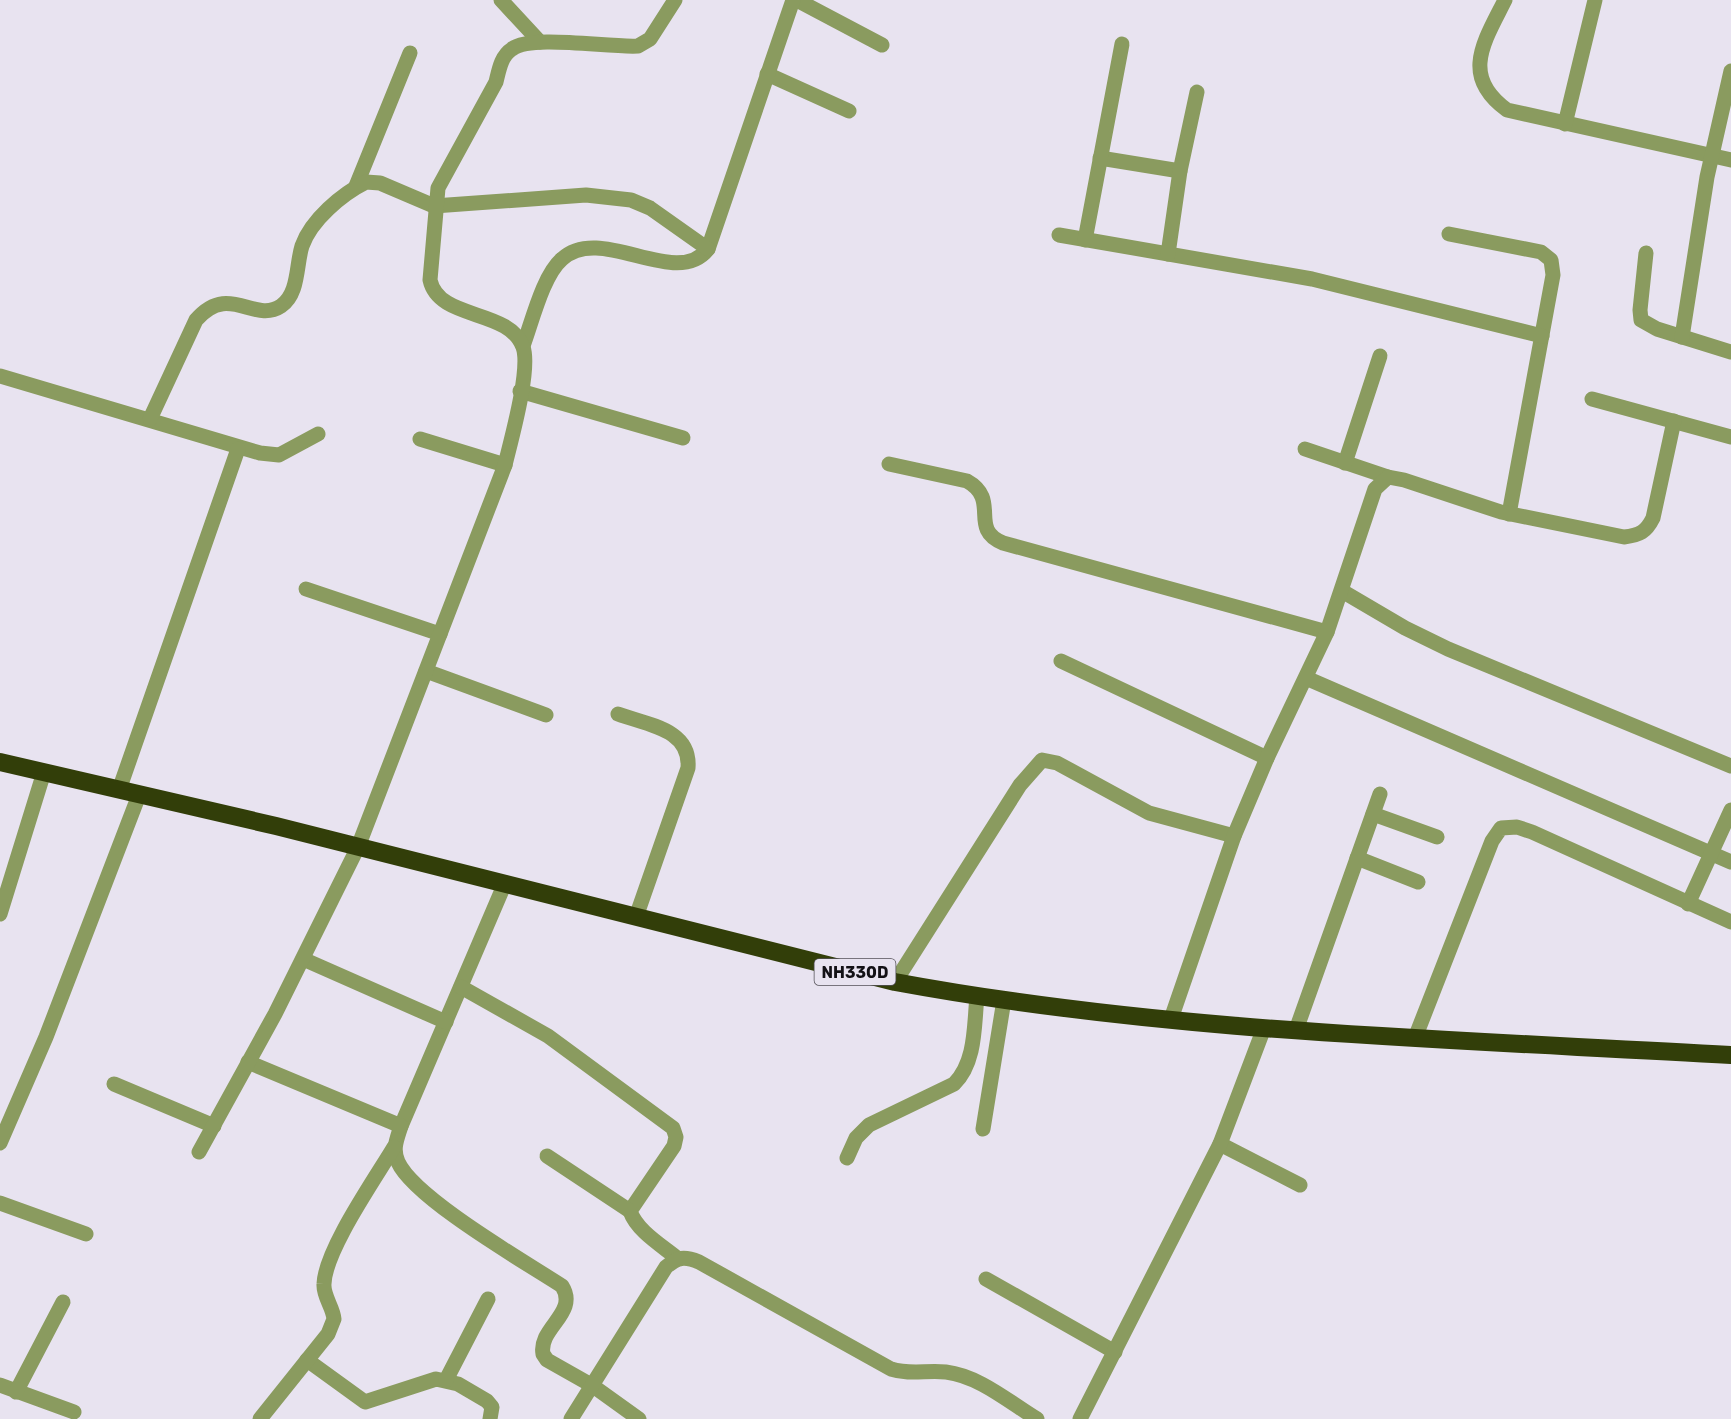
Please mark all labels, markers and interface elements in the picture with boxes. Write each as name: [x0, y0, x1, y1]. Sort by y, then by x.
road number: NH330D: [814, 959, 896, 985]

